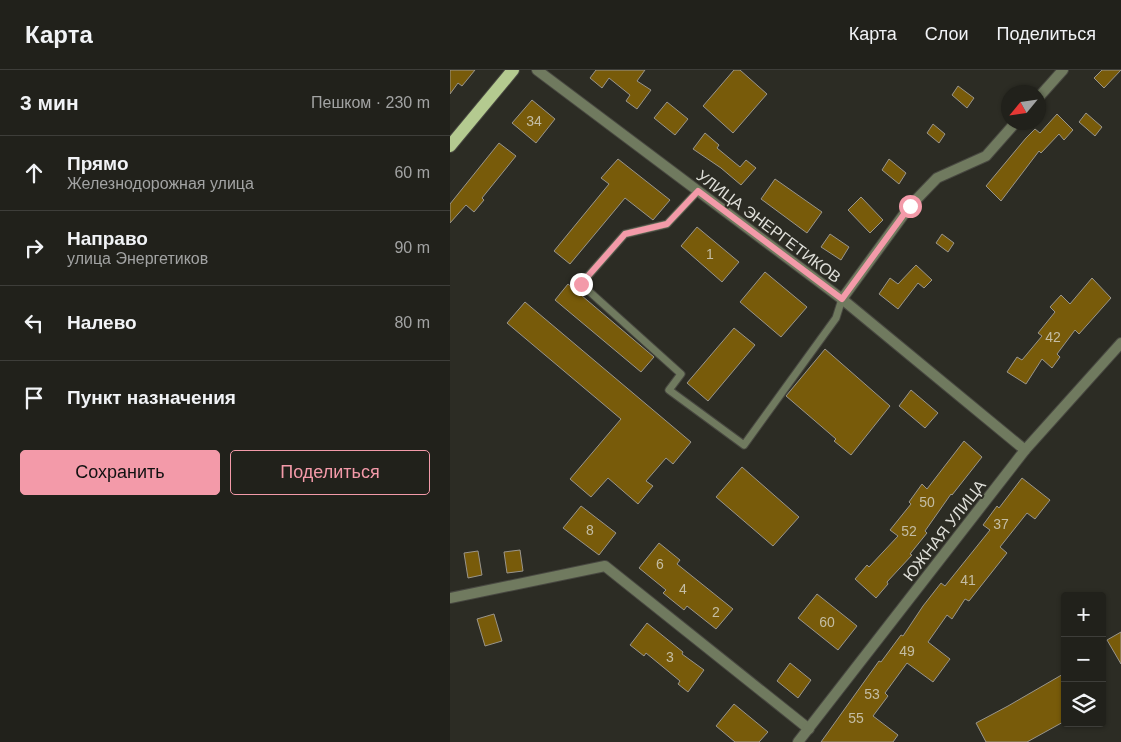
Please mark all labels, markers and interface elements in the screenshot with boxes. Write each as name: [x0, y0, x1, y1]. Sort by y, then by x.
text: Карта: [25, 21, 93, 48]
text: Карта: [849, 24, 897, 44]
text: Слои: [925, 24, 969, 44]
text: Поделиться: [997, 24, 1096, 44]
north arrow: [1001, 85, 1046, 130]
text: 3 мин: [20, 91, 79, 114]
text: Пешком · 230 m: [311, 94, 430, 111]
house number: 34: [526, 113, 542, 129]
text: Прямо: [67, 153, 129, 174]
icon: ahead: [20, 159, 48, 187]
text: 60 m: [394, 164, 430, 181]
street label: УЛИЦА ЭНЕРГЕТИКОВ: [693, 167, 844, 286]
text: Железнодорожная улица: [67, 175, 254, 192]
route start: [899, 195, 922, 218]
text: Направо: [67, 228, 148, 249]
icon: right: [20, 234, 48, 262]
text: 90 m: [394, 239, 430, 256]
house number: 1: [706, 246, 714, 262]
text: улица Энергетиков: [67, 250, 208, 267]
route end: [570, 273, 593, 296]
icon: left: [20, 309, 48, 337]
text: Налево: [67, 312, 137, 333]
text: 80 m: [394, 314, 430, 331]
house number: 42: [1045, 329, 1061, 345]
icon: arrive: [20, 384, 48, 412]
text: Пункт назначения: [67, 387, 236, 408]
button: Сохранить: [20, 450, 220, 495]
button: Поделиться: [230, 450, 430, 495]
street label: ЮЖНАЯ УЛИЦА: [900, 476, 989, 584]
house number: 50: [919, 494, 935, 510]
house number: 37: [993, 516, 1009, 532]
house number: 8: [586, 522, 594, 538]
house number: 52: [901, 523, 917, 539]
house number: 6: [656, 556, 664, 572]
house number: 41: [960, 572, 976, 588]
house number: 4: [679, 581, 687, 597]
map controls: [1061, 592, 1106, 727]
button: +: [1061, 592, 1106, 637]
house number: 2: [712, 604, 720, 620]
house number: 60: [819, 614, 835, 630]
button: −: [1061, 637, 1106, 682]
house number: 49: [899, 643, 915, 659]
house number: 3: [666, 649, 674, 665]
button: layers: [1061, 682, 1106, 727]
house number: 53: [864, 686, 880, 702]
house number: 55: [848, 710, 864, 726]

